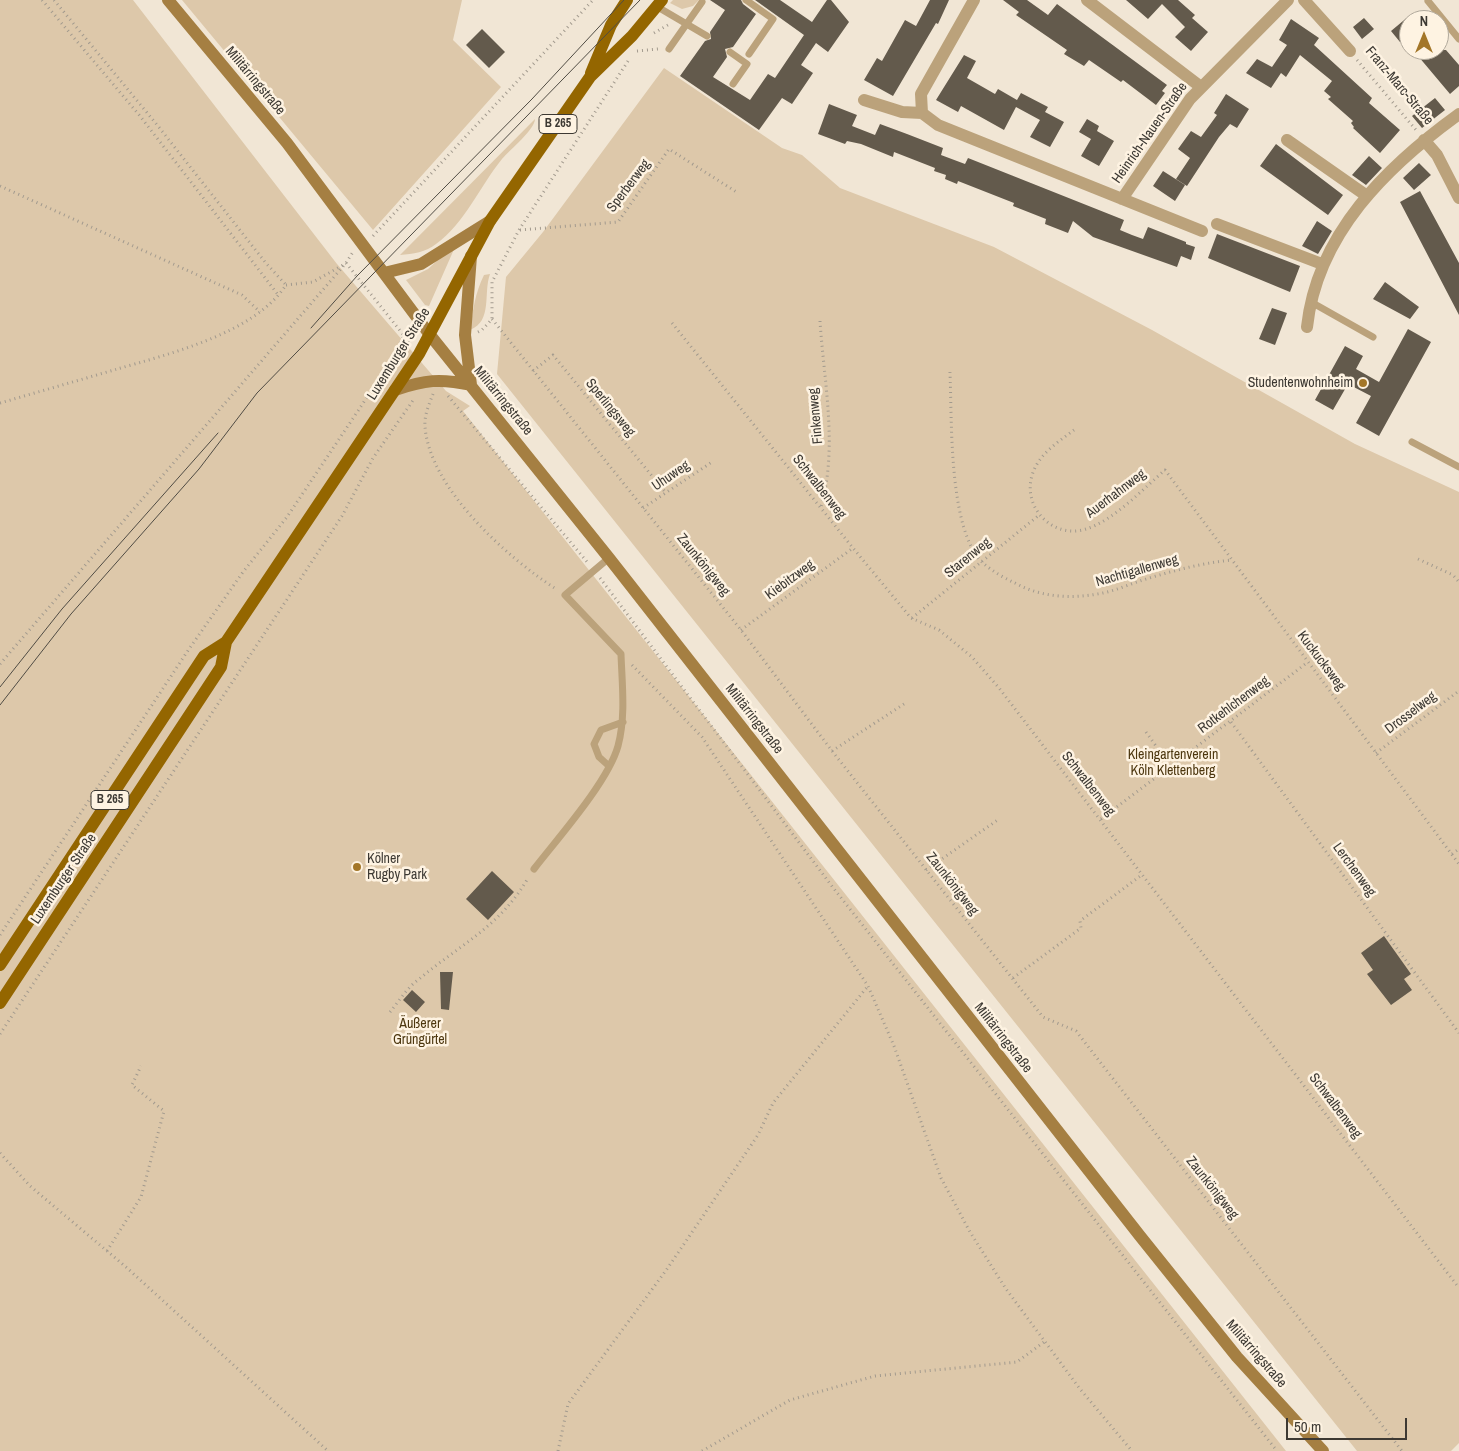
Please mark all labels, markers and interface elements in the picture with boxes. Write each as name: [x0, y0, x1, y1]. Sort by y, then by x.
north arrow: [1399, 10, 1449, 60]
text: N: [1420, 12, 1428, 30]
street label: Militärringstraße: [222, 43, 288, 119]
street label: Franz-Marc-Straße: [1361, 43, 1437, 129]
street label: Heinrich-Nauen-Straße: [1109, 79, 1191, 187]
road number: B 265: [539, 115, 577, 134]
street label: Sperberweg: [604, 156, 654, 216]
street label: Luxemburger Straße: [364, 305, 434, 403]
street label: Militärringstraße: [470, 363, 536, 439]
place label: Studentenwohnheim: [1248, 375, 1353, 391]
street label: Sperlingsweg: [582, 376, 638, 440]
marker: Studentenwohnheim: [1357, 377, 1369, 389]
street label: Finkenweg: [805, 387, 827, 445]
street label: Schwalbenweg: [789, 451, 849, 523]
street label: Uhuweg: [649, 457, 693, 495]
street label: Auerhahnweg: [1083, 466, 1149, 522]
street label: Zaunkönigweg: [673, 530, 733, 600]
street label: Starenweg: [941, 534, 995, 582]
street label: Nachtigallenweg: [1094, 551, 1180, 591]
street label: Kiebitzweg: [762, 557, 818, 603]
street label: Kuckucksweg: [1293, 628, 1349, 694]
street label: Rotkehlchenweg: [1195, 673, 1273, 737]
street label: Militärringstraße: [721, 681, 787, 757]
street label: Drosselweg: [1382, 688, 1440, 738]
park label: Kleingartenverein Köln Klettenberg: [1128, 747, 1218, 780]
street label: Schwalbenweg: [1058, 748, 1118, 820]
road number: B 265: [91, 790, 129, 810]
street label: Luxemburger Straße: [28, 831, 100, 927]
street label: Lerchenweg: [1329, 840, 1379, 900]
street label: Zaunkönigweg: [922, 849, 982, 919]
place label: Kölner Rugby Park: [367, 851, 427, 884]
marker: Kölner Rugby Park: [351, 861, 363, 873]
street label: Militärringstraße: [970, 1000, 1036, 1076]
park label: Äußerer Grüngürtel: [393, 1016, 447, 1048]
street label: Schwalbenweg: [1305, 1070, 1365, 1142]
street label: Zaunkönigweg: [1182, 1153, 1242, 1223]
street label: Militärringstraße: [1222, 1317, 1290, 1391]
scale bar: [1289, 1408, 1410, 1440]
text: 50 m: [1294, 1416, 1321, 1437]

